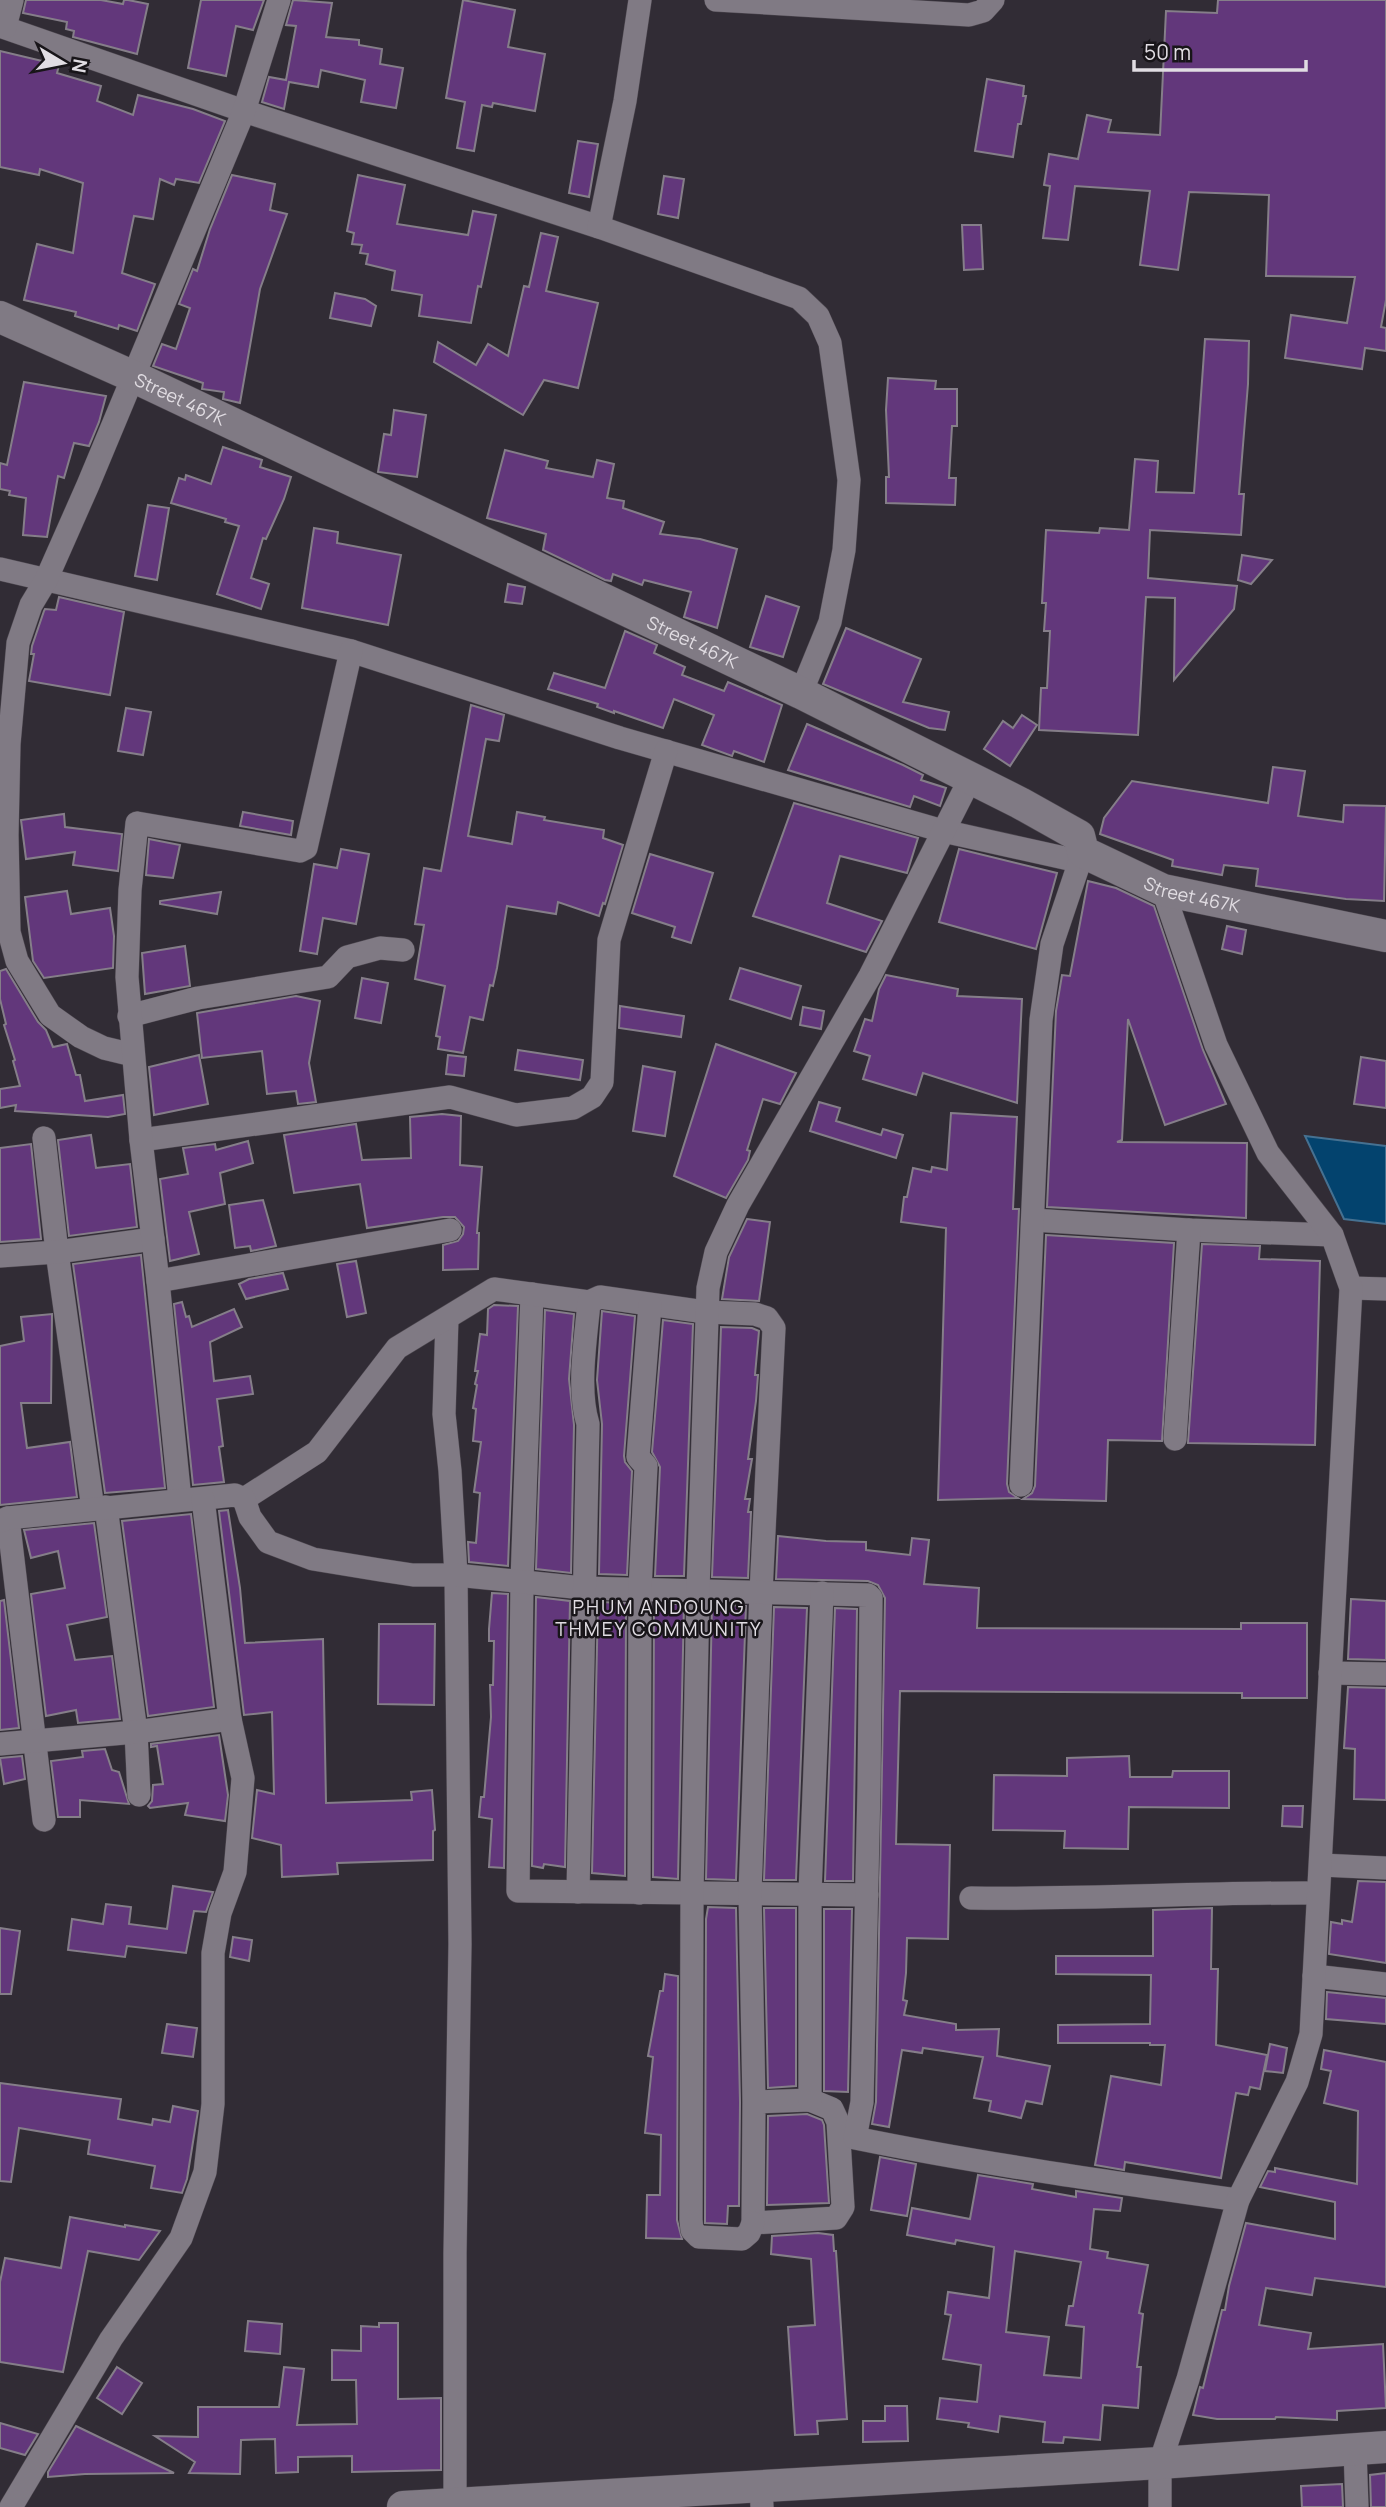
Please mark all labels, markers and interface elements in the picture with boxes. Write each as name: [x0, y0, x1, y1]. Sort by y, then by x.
north arrow: [28, 28, 98, 98]
scale bar: [1134, 28, 1306, 72]
text: 50 m: [1144, 38, 1191, 66]
text: N: [66, 57, 94, 75]
street label: Street 467K: [131, 367, 230, 431]
street label: Street 467K: [643, 610, 742, 674]
street label: Street 467K: [1140, 871, 1243, 918]
district label: PHUM ANDOUNG THMEY COMMUNITY: [555, 1594, 763, 1642]

